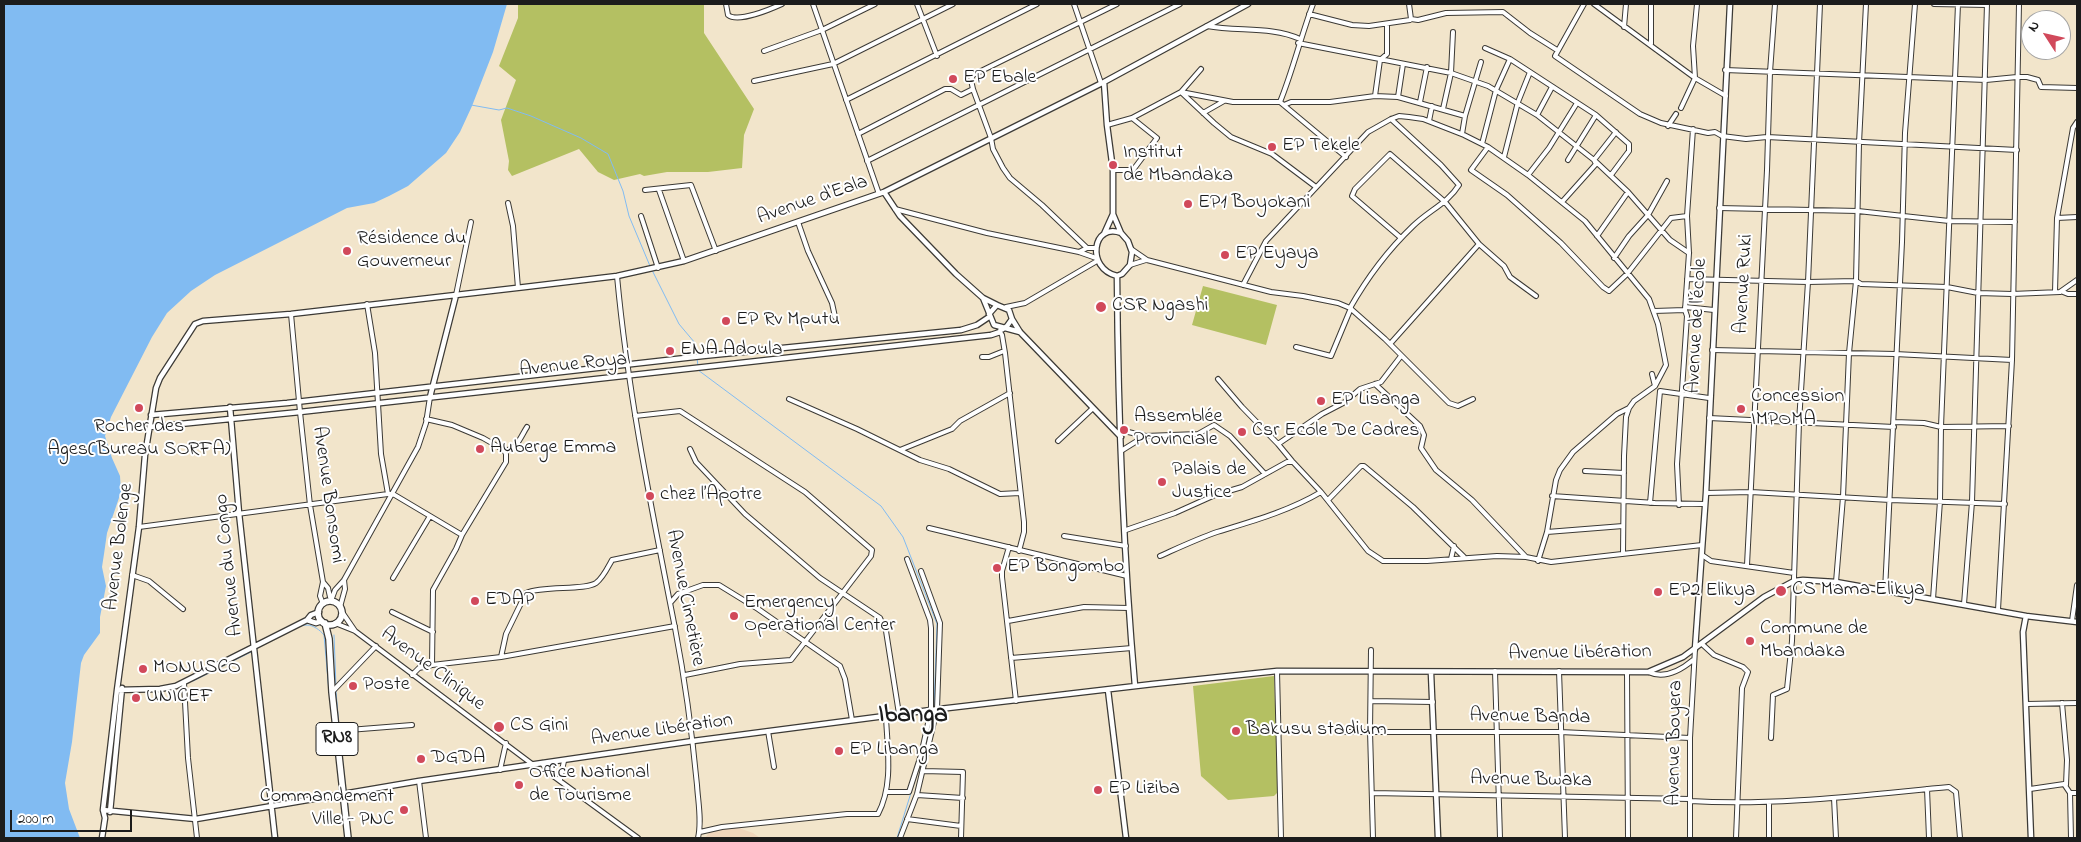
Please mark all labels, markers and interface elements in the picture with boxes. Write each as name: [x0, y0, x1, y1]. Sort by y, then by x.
north arrow: [2021, 10, 2071, 60]
text: N: [2023, 17, 2045, 37]
place label: EP Ebale: [963, 67, 1036, 91]
marker: EP Ebale: [947, 73, 959, 85]
place label: EP Tekele: [1282, 135, 1360, 159]
marker: EP Tekele: [1266, 141, 1278, 153]
place label: Institut de Mbandaka: [1123, 142, 1233, 189]
marker: Institut de Mbandaka: [1107, 159, 1119, 171]
street label: Avenue d'Eala: [755, 171, 871, 231]
place label: EP1 Boyokani: [1198, 192, 1310, 216]
marker: EP1 Boyokani: [1182, 198, 1194, 210]
place label: Résidence du Gouverneur: [357, 228, 466, 275]
street label: Avenue Ruki: [1730, 234, 1760, 334]
place label: EP Eyaya: [1235, 243, 1318, 267]
marker: Résidence du Gouverneur: [341, 245, 353, 257]
marker: EP Eyaya: [1219, 249, 1231, 261]
street label: Avenue de l'école: [1682, 258, 1714, 394]
place label: CSR Ngashi: [1112, 295, 1208, 319]
marker: CSR Ngashi: [1094, 300, 1108, 314]
place label: EP Rv Mputu: [736, 309, 840, 333]
marker: EP Rv Mputu: [720, 315, 732, 327]
place label: ENA Adoula: [680, 339, 782, 363]
marker: ENA Adoula: [664, 345, 676, 357]
street label: Avenue Royal: [518, 348, 632, 384]
place label: Concession IMPOMA: [1751, 386, 1844, 433]
place label: EP Lisanga: [1331, 389, 1420, 413]
marker: EP Lisanga: [1315, 395, 1327, 407]
marker: Rocher des Ages(Bureau SORFA): [133, 402, 145, 414]
marker: Concession IMPOMA: [1735, 403, 1747, 415]
place label: Assemblée Provinciale: [1134, 406, 1222, 453]
place label: Rocher des Ages(Bureau SORFA): [47, 416, 231, 463]
place label: Csr Ecole De Cadres: [1252, 420, 1419, 444]
marker: Assemblée Provinciale: [1118, 424, 1130, 436]
street label: Avenue Bonsomi: [305, 425, 349, 565]
marker: Csr Ecole De Cadres: [1236, 426, 1248, 438]
place label: Auberge Emma: [490, 437, 616, 461]
marker: Auberge Emma: [474, 443, 486, 455]
place label: Palais de Justice: [1172, 459, 1246, 506]
marker: Palais de Justice: [1156, 476, 1168, 488]
street label: Avenue Bolenge: [100, 482, 140, 612]
place label: chez l’Apotre: [660, 484, 762, 508]
marker: chez l’Apotre: [644, 490, 656, 502]
street label: Avenue du Congo: [211, 493, 249, 637]
street label: Avenue Cimetière: [659, 528, 709, 668]
place label: EP Bongombo: [1007, 556, 1124, 580]
marker: EP Bongombo: [991, 562, 1003, 574]
place label: CS Mama Elikya: [1792, 579, 1925, 603]
place label: EP2 Elikya: [1668, 580, 1755, 604]
marker: CS Mama Elikya: [1774, 584, 1788, 598]
marker: EP2 Elikya: [1652, 586, 1664, 598]
place label: EDAP: [485, 589, 534, 613]
place label: Emergency Operational Center: [744, 592, 895, 639]
marker: EDAP: [469, 595, 481, 607]
marker: Emergency Operational Center: [728, 610, 740, 622]
place label: Commune de Mbandaka: [1760, 618, 1868, 665]
street label: Avenue Clinique: [375, 623, 489, 717]
marker: Commune de Mbandaka: [1744, 635, 1756, 647]
street label: Avenue Libération: [1508, 641, 1652, 667]
place label: MONUSCO: [153, 657, 241, 681]
marker: MONUSCO: [137, 663, 149, 675]
place label: Poste: [363, 674, 410, 698]
marker: Poste: [347, 680, 359, 692]
street label: Avenue Boyera: [1663, 680, 1689, 806]
place label: UNICEF: [146, 686, 213, 710]
marker: UNICEF: [130, 692, 142, 704]
district label: Ibanga: [878, 702, 948, 732]
street label: Avenue Banda: [1469, 705, 1591, 731]
street label: Avenue Libération: [590, 709, 734, 753]
place label: CS Gini: [510, 715, 568, 739]
place label: Bakusu stadium: [1246, 719, 1386, 743]
marker: CS Gini: [492, 720, 506, 734]
road number: RN8: [316, 722, 358, 756]
marker: Bakusu stadium: [1230, 725, 1242, 737]
place label: EP Libanga: [849, 739, 939, 763]
marker: EP Libanga: [833, 745, 845, 757]
place label: DGDA: [431, 747, 485, 771]
marker: DGDA: [415, 753, 427, 765]
place label: Office National de Tourisme: [529, 762, 649, 809]
street label: Avenue Bwaka: [1470, 768, 1592, 794]
place label: EP Liziba: [1108, 778, 1180, 802]
marker: Office National de Tourisme: [513, 779, 525, 791]
marker: EP Liziba: [1092, 784, 1104, 796]
place label: Commandement Ville - PNC: [260, 786, 394, 833]
scale bar: [12, 800, 135, 832]
marker: Commandement Ville - PNC: [398, 804, 410, 816]
text: 200 m: [18, 808, 54, 830]

